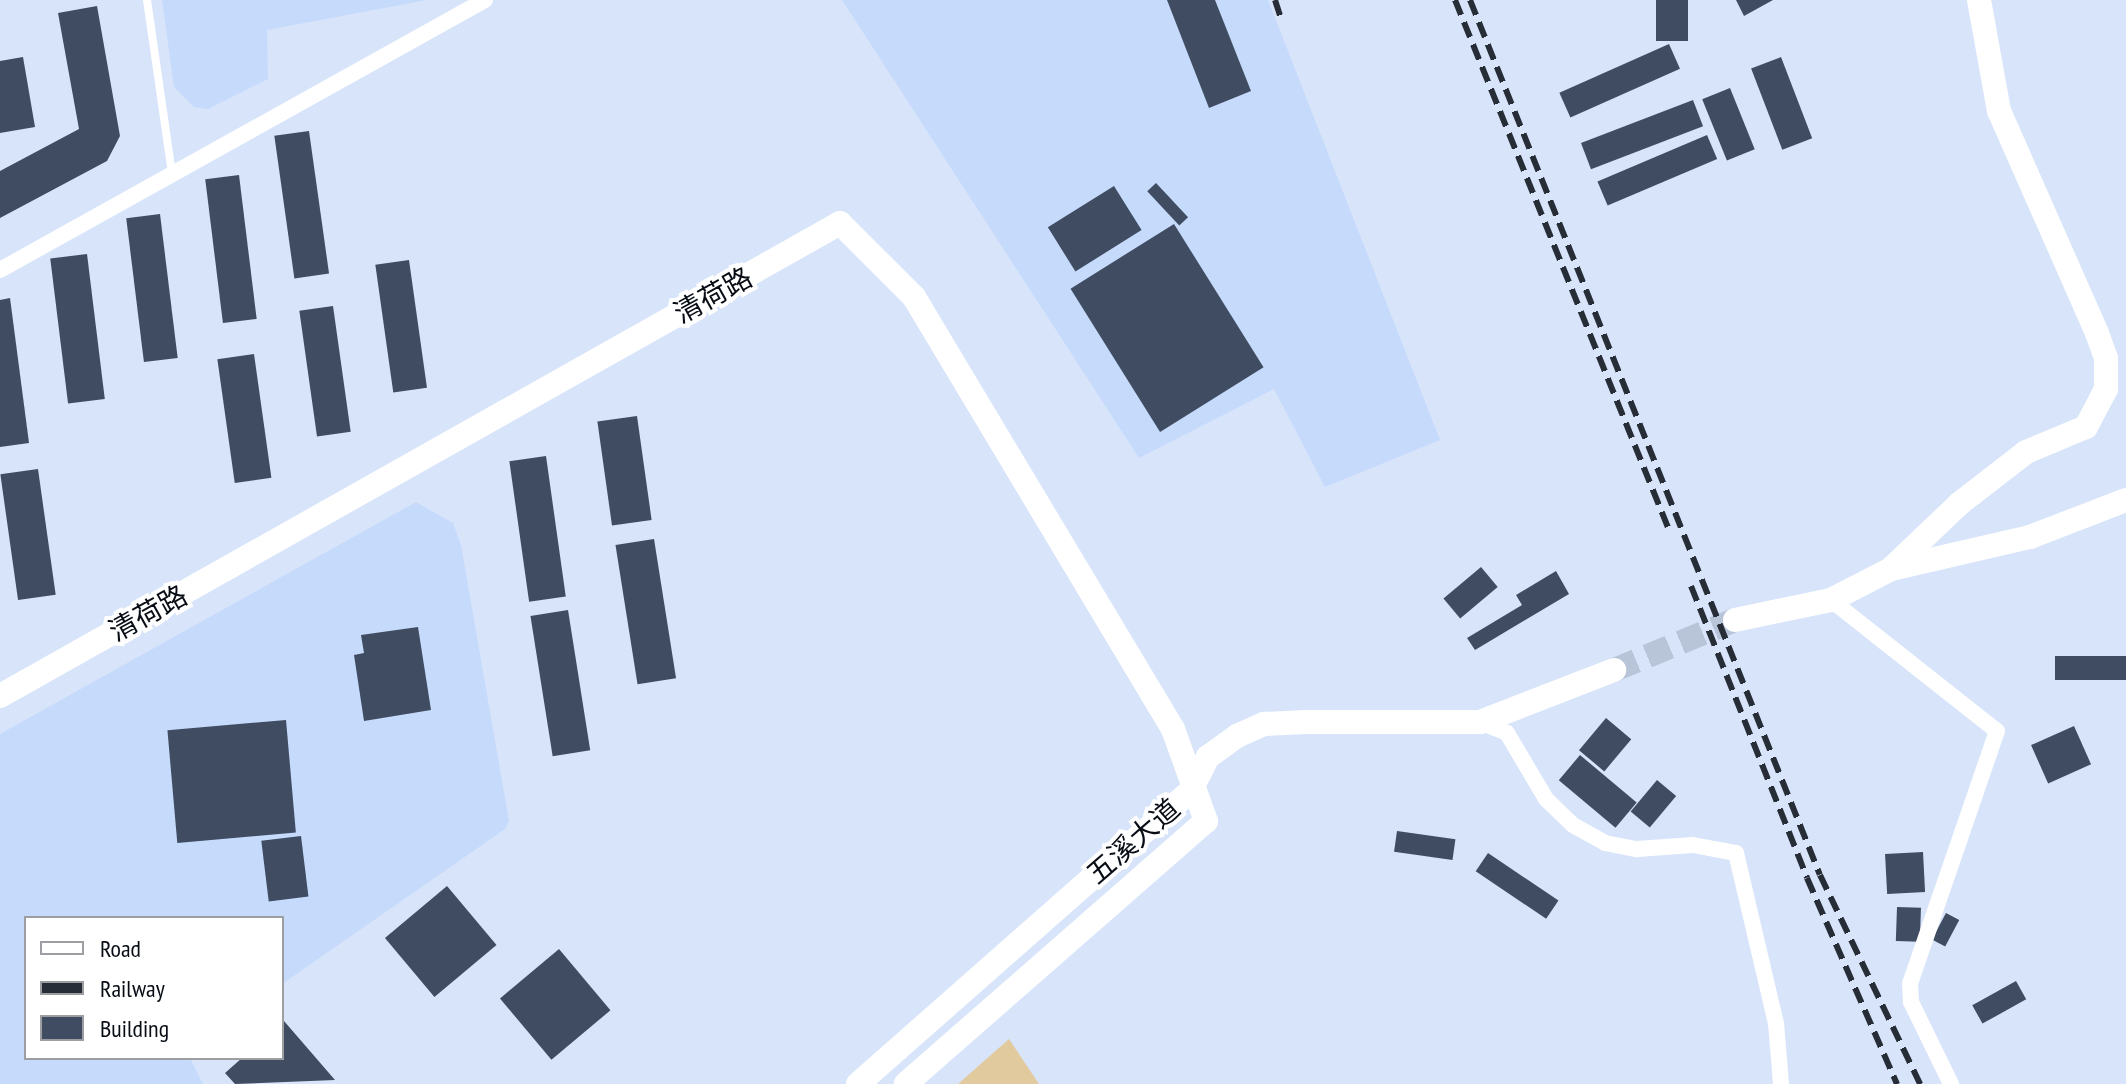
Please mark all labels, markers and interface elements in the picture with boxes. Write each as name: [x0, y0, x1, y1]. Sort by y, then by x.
street label: 清荷路: [668, 260, 758, 330]
street label: 清荷路: [103, 578, 193, 648]
street label: 五溪大道: [1080, 792, 1186, 890]
legend: [24, 916, 284, 1060]
text: Road: [100, 933, 141, 964]
text: Railway: [100, 973, 165, 1004]
text: Building: [100, 1013, 169, 1044]

